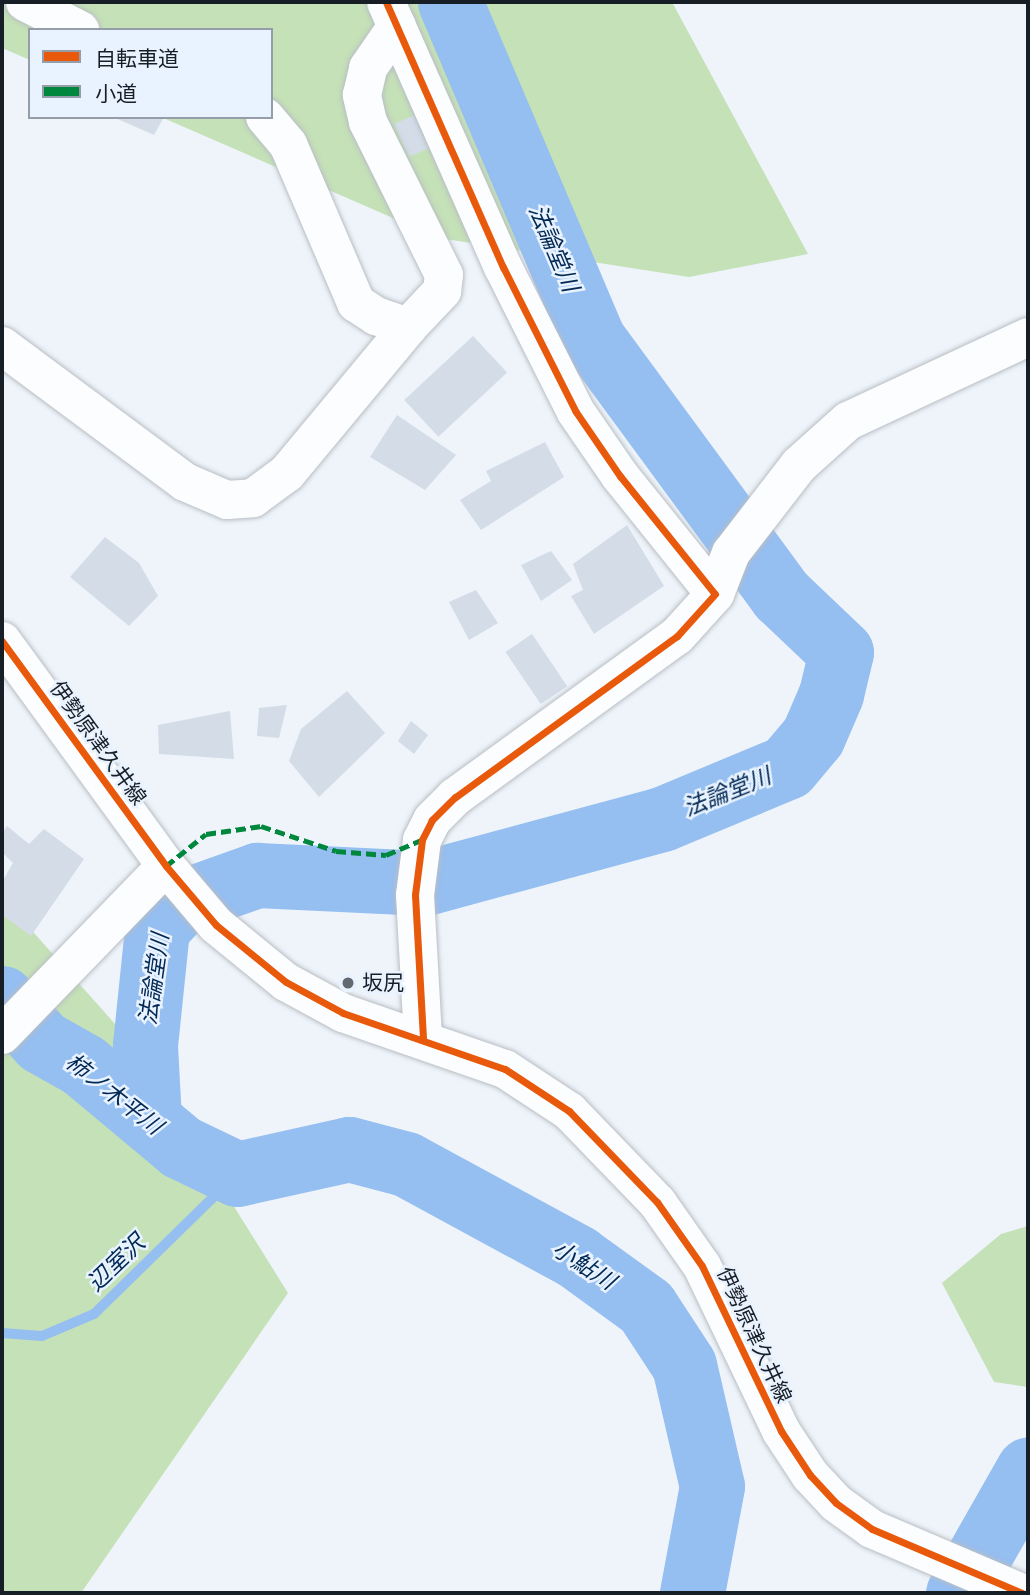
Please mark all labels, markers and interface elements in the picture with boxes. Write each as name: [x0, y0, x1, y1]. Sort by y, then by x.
legend: [28, 28, 273, 119]
text: 自転車道: [95, 47, 179, 71]
text: 小道: [95, 82, 137, 106]
water label: 法論堂川: [523, 200, 585, 296]
street label: 伊勢原津久井線: [45, 676, 151, 810]
water label: 法論堂川: [679, 762, 775, 822]
water label: 法論堂川: [134, 932, 174, 1026]
place label: 坂尻: [362, 970, 404, 996]
marker: 坂尻: [340, 975, 356, 991]
water label: 柿ノ木平川: [60, 1048, 168, 1140]
water label: 辺室沢: [82, 1229, 150, 1297]
water label: 小鮎川: [548, 1235, 620, 1295]
street label: 伊勢原津久井線: [712, 1263, 796, 1407]

